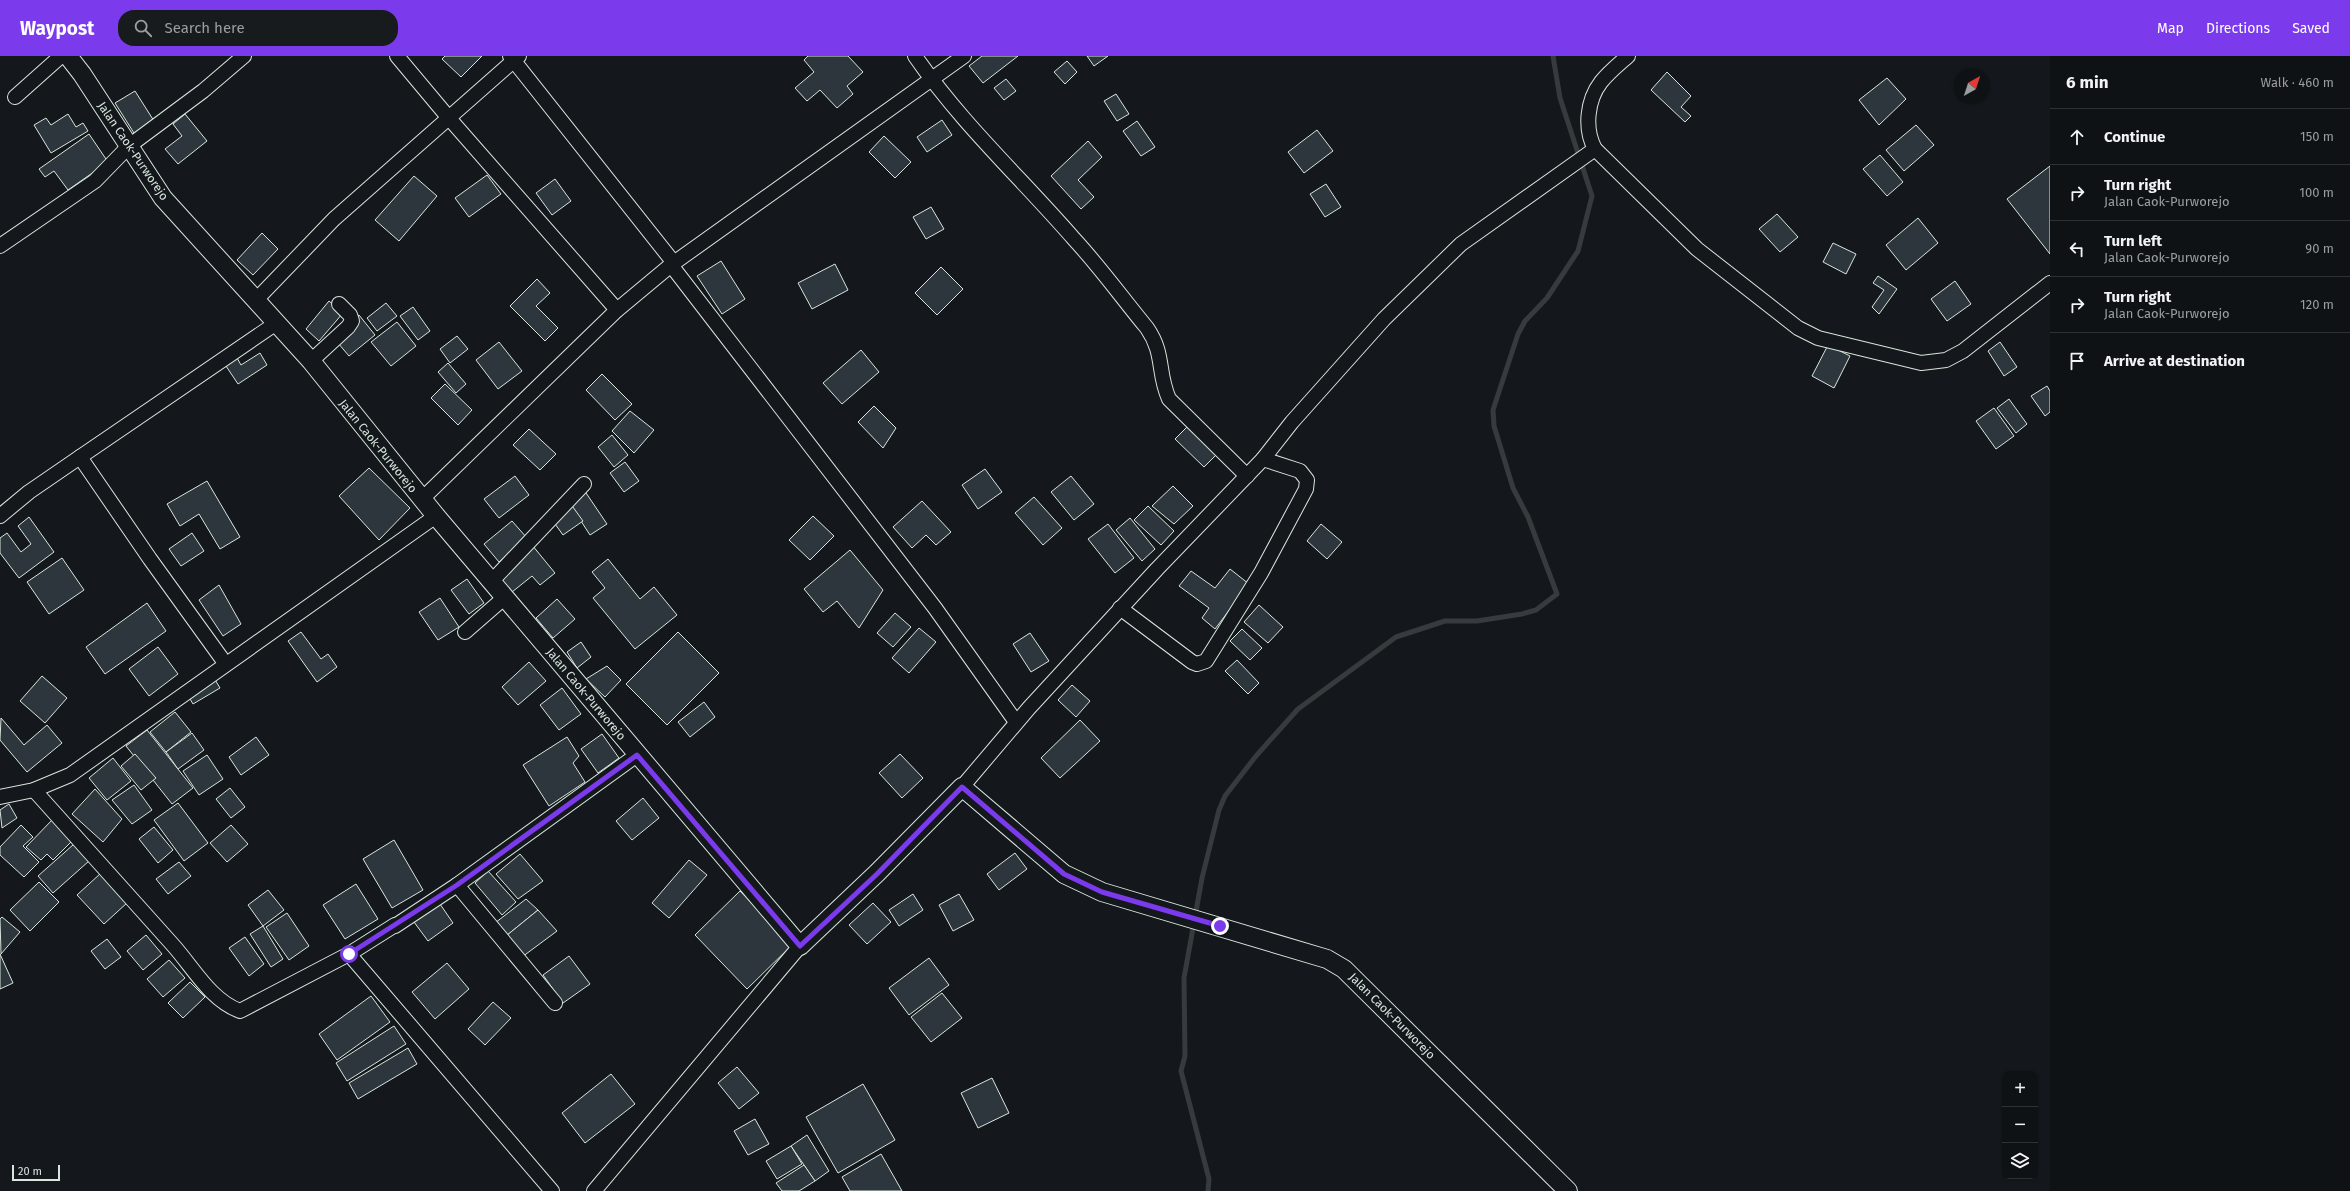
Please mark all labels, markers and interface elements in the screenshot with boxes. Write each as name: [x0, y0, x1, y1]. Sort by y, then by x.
search box: [118, 10, 398, 46]
text: Waypost: [20, 17, 94, 40]
icon: search: [132, 17, 154, 39]
text: Search here: [164, 19, 245, 37]
text: Map: [2157, 20, 2184, 37]
text: Directions: [2206, 20, 2270, 37]
text: Saved: [2292, 20, 2330, 37]
north arrow: [1954, 68, 1990, 104]
text: 6 min: [2066, 72, 2109, 93]
text: Walk · 460 m: [2261, 75, 2334, 90]
street label: Jalan Caok-Purworejo: [95, 99, 171, 203]
icon: ahead: [2066, 126, 2088, 148]
text: Continue: [2104, 128, 2165, 146]
text: 150 m: [2300, 129, 2334, 144]
text: Turn right: [2104, 176, 2171, 194]
icon: right: [2066, 182, 2088, 204]
text: 100 m: [2299, 185, 2334, 200]
text: Jalan Caok-Purworejo: [2104, 194, 2230, 209]
text: Turn left: [2104, 232, 2162, 250]
icon: left: [2066, 238, 2088, 260]
text: 90 m: [2305, 241, 2334, 256]
text: Jalan Caok-Purworejo: [2104, 250, 2230, 265]
text: Turn right: [2104, 288, 2171, 306]
icon: right: [2066, 294, 2088, 316]
text: 120 m: [2300, 297, 2334, 312]
text: Jalan Caok-Purworejo: [2104, 306, 2230, 321]
icon: arrive: [2066, 350, 2088, 372]
text: Arrive at destination: [2104, 352, 2245, 370]
street label: Jalan Caok-Purworejo: [336, 397, 420, 495]
street label: Jalan Caok-Purworejo: [543, 645, 629, 743]
route end: [1211, 917, 1229, 935]
route start: [340, 945, 358, 963]
street label: Jalan Caok-Purworejo: [1346, 970, 1438, 1062]
map controls: [2002, 1071, 2038, 1179]
button: +: [2002, 1071, 2038, 1107]
button: −: [2002, 1107, 2038, 1143]
button: layers: [2002, 1143, 2038, 1179]
scale bar: [12, 1163, 60, 1182]
text: 20 m: [18, 1165, 42, 1178]

